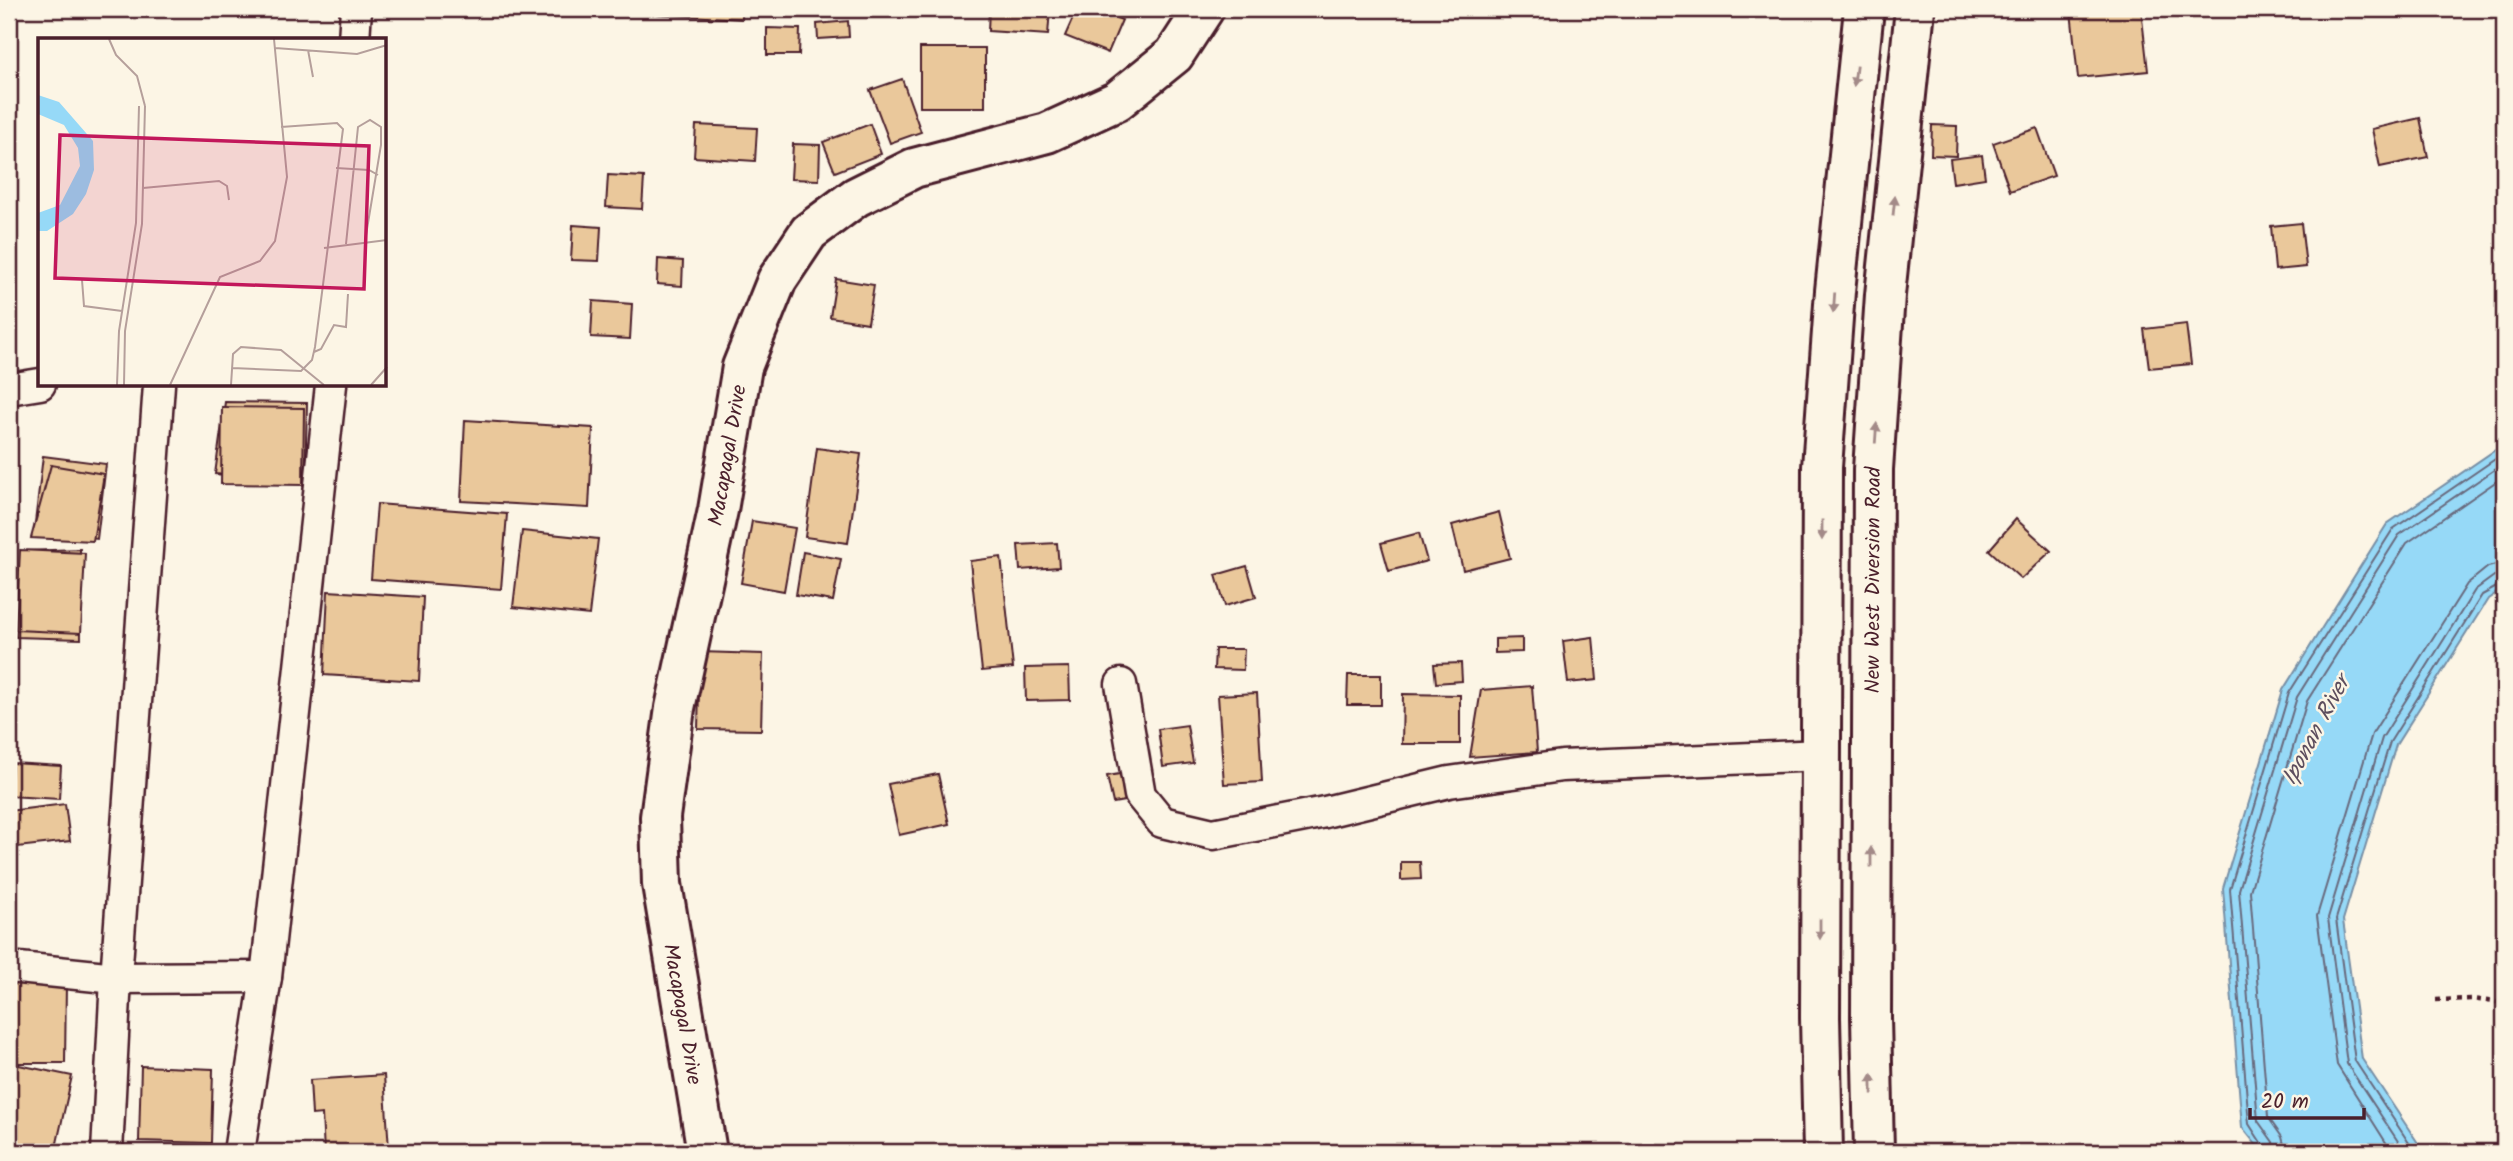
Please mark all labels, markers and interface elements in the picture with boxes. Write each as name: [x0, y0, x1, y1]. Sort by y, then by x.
inset map: [38, 38, 387, 387]
one-way arrow: [1850, 66, 1861, 88]
one-way arrow: [1889, 195, 1900, 217]
one-way arrow: [1828, 292, 1839, 314]
street label: Macapagal Drive: [700, 382, 757, 529]
one-way arrow: [1871, 422, 1882, 444]
street label: New West Diversion Road: [1857, 466, 1891, 693]
one-way arrow: [1816, 519, 1827, 541]
water label: Iponan River: [2273, 666, 2363, 792]
one-way arrow: [1865, 845, 1877, 867]
one-way arrow: [1814, 918, 1826, 940]
street label: Macapagal Drive: [653, 941, 710, 1088]
one-way arrow: [1866, 1073, 1878, 1095]
scale bar: [2250, 1077, 2364, 1121]
text: 20 m: [2261, 1086, 2309, 1119]

